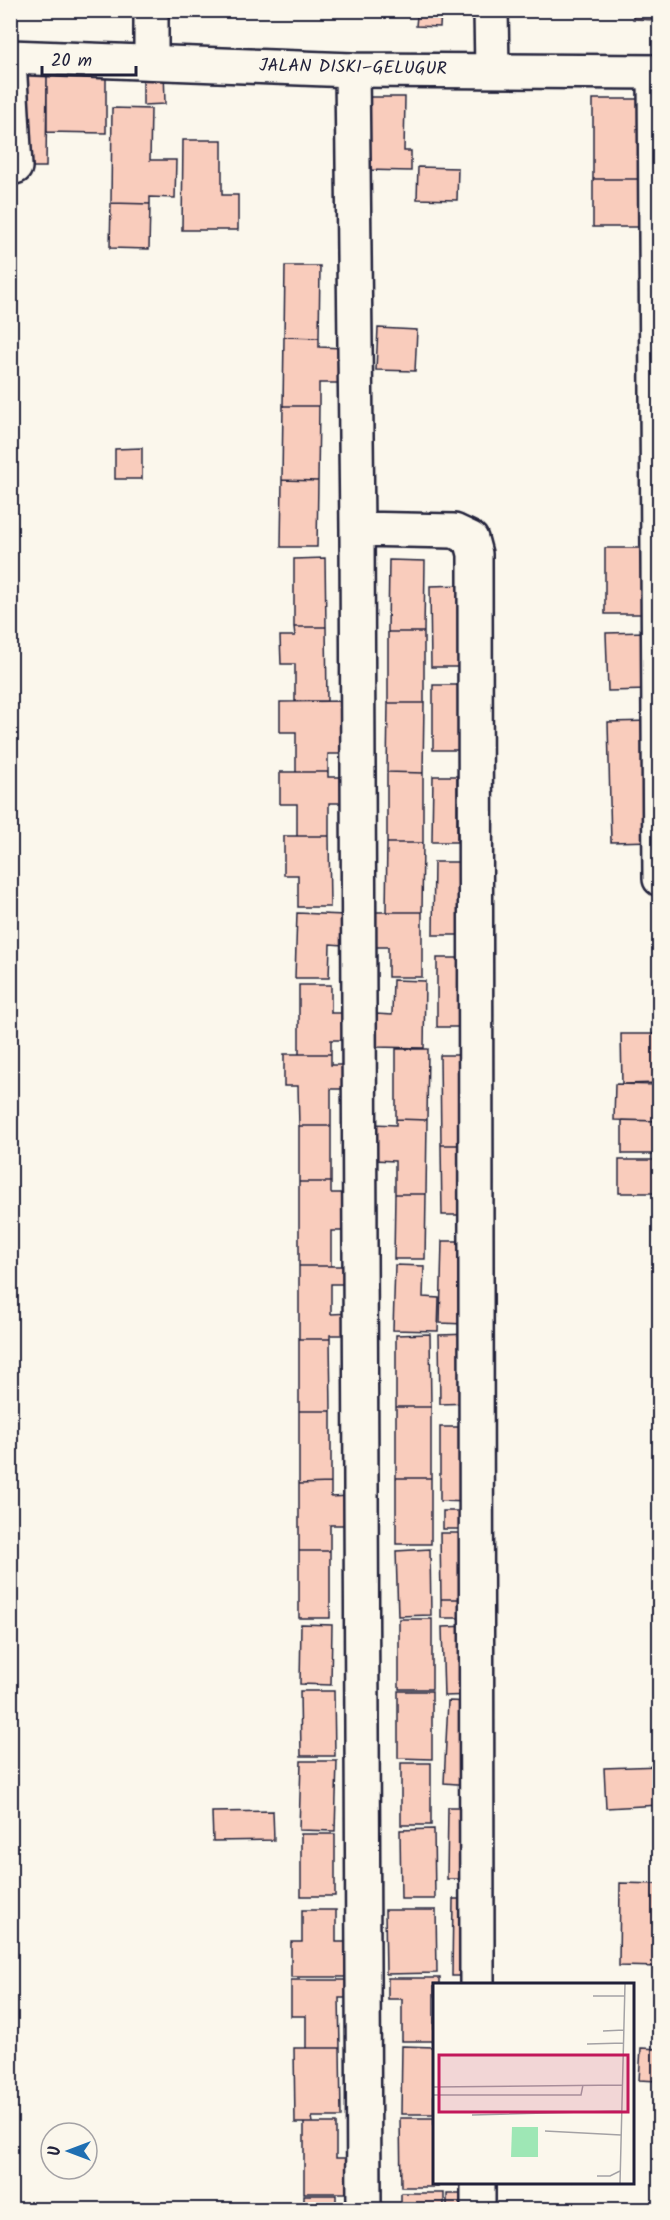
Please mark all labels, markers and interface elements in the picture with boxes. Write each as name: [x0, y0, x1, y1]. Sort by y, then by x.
scale bar: [42, 39, 136, 77]
text: 20 m: [51, 47, 92, 76]
street label: JALAN DISKI–GELUGUR: [259, 52, 447, 84]
inset map: [433, 1983, 634, 2184]
north arrow: [39, 2121, 99, 2181]
text: U: [43, 2146, 68, 2156]

